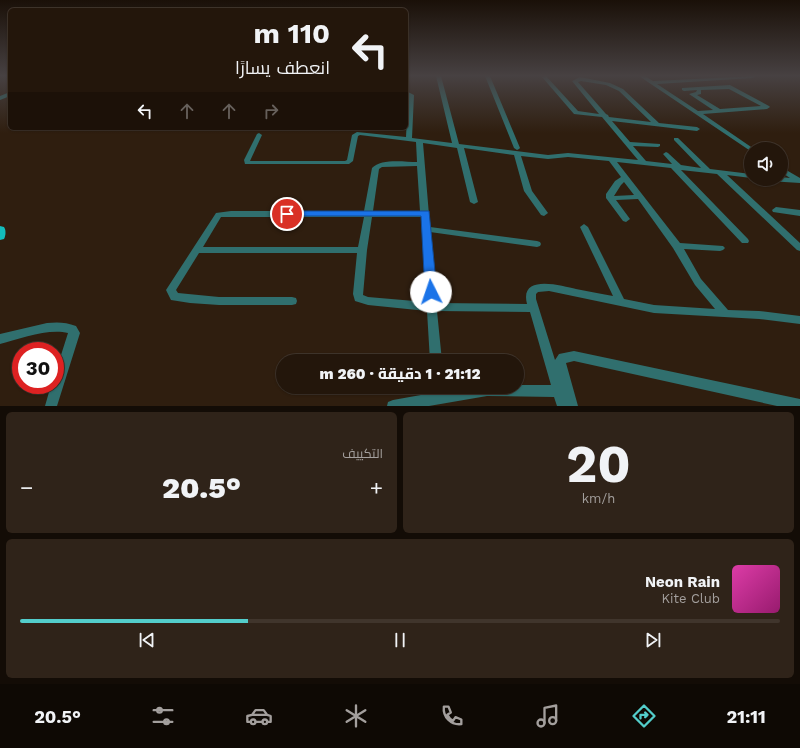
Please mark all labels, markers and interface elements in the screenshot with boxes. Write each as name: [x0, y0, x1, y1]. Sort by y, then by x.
text: 110 m: [253, 17, 330, 50]
icon: left: [344, 24, 396, 76]
text: انعطف يسارًا: [235, 57, 330, 78]
icon: left: [134, 100, 156, 122]
icon: ahead: [176, 100, 198, 122]
icon: ahead: [218, 100, 240, 122]
icon: right: [260, 100, 282, 122]
map controls: [744, 142, 788, 186]
button: sound: [744, 142, 788, 186]
pin: [270, 197, 304, 231]
icon: arrive: [276, 203, 298, 225]
position arrow: [410, 271, 452, 313]
speed limit sign: 30: [12, 342, 64, 394]
text: 21:12 · 1 دقيقة · 260 m: [319, 365, 481, 383]
text: 20: [566, 434, 631, 495]
text: التكييف: [342, 446, 383, 461]
text: 20.5°: [162, 470, 241, 505]
text: −: [20, 475, 33, 500]
text: +: [370, 475, 383, 500]
text: km/h: [582, 491, 615, 506]
text: Neon Rain: [645, 573, 720, 591]
text: Kite Club: [662, 591, 720, 606]
icon: previous: [136, 629, 158, 651]
icon: pause: [389, 629, 411, 651]
icon: next: [642, 629, 664, 651]
icon: filters: [149, 702, 177, 730]
icon: car: [245, 702, 273, 730]
icon: climate: [342, 702, 370, 730]
icon: phone: [438, 702, 466, 730]
icon: music: [534, 702, 562, 730]
icon: directions: [630, 702, 658, 730]
text: 20.5°: [34, 706, 81, 727]
text: 21:11: [726, 706, 766, 727]

